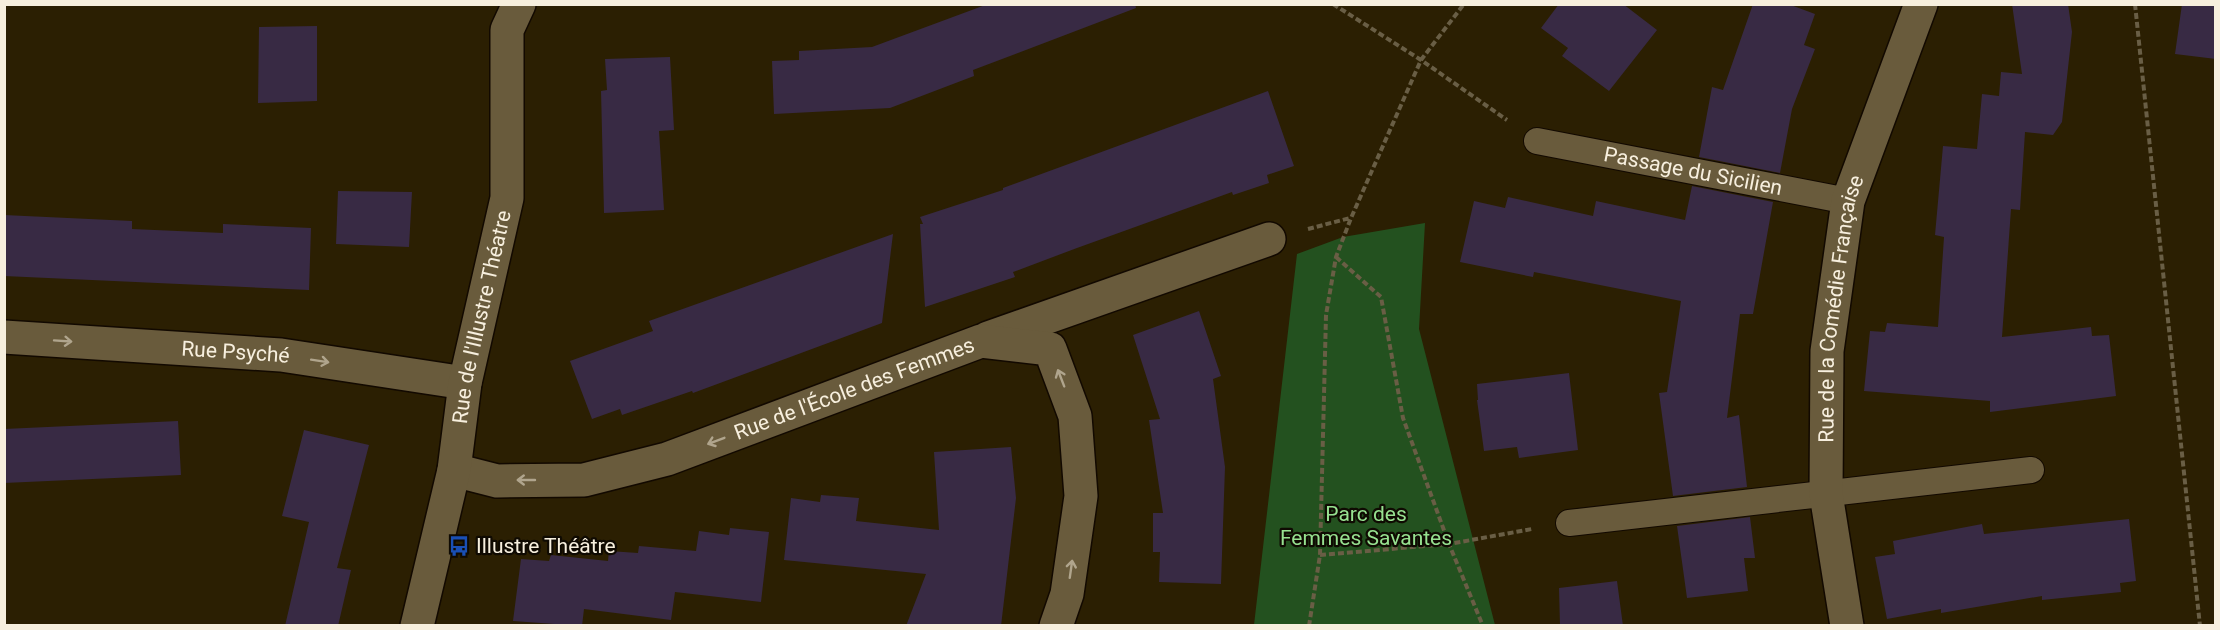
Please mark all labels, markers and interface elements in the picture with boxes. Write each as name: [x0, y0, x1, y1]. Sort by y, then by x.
street label: Passage du Sicilien: [1602, 142, 1784, 200]
street label: Rue de la Comédie Française: [1814, 172, 1869, 443]
street label: Rue de l'Illustre Théatre: [448, 208, 516, 425]
street label: Rue de l'École des Femmes: [731, 333, 978, 445]
one-way arrow: [52, 336, 72, 347]
street label: Rue Psyché: [181, 337, 291, 368]
one-way arrow: [310, 356, 329, 367]
one-way arrow: [1054, 369, 1065, 388]
one-way arrow: [707, 436, 725, 447]
one-way arrow: [517, 474, 537, 486]
park label: Parc des Femmes Savantes: [1280, 502, 1452, 550]
bus stop icon: Illustre Théâtre: [447, 534, 471, 558]
place label: Illustre Théâtre: [476, 534, 616, 558]
one-way arrow: [1065, 560, 1076, 580]

